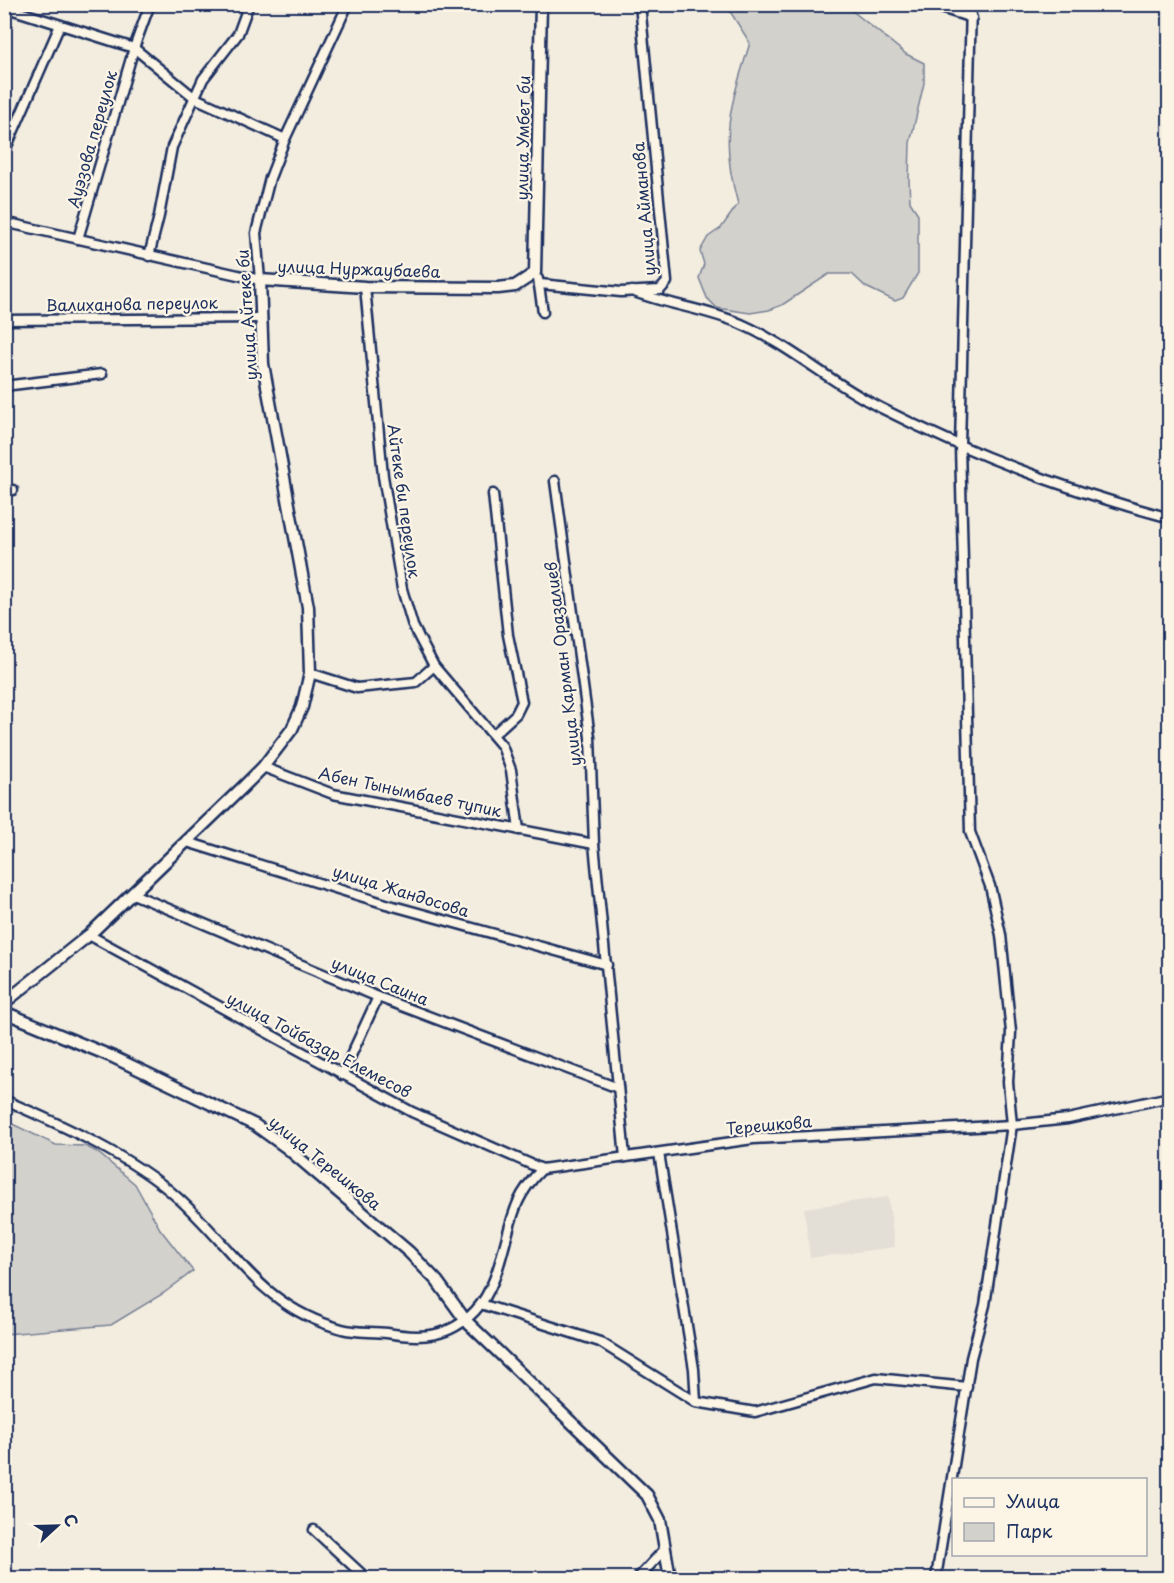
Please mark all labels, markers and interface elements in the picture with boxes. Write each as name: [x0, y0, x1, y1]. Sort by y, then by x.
street label: Ауэзова переулок: [60, 67, 122, 210]
street label: улица Умбет би: [509, 75, 535, 201]
street label: улица Айманова: [625, 141, 661, 277]
street label: улица Айтеке би: [229, 249, 263, 381]
street label: улица Нуржаубаева: [277, 253, 441, 283]
street label: Валиханова переулок: [46, 289, 219, 316]
street label: Айтеке би переулок: [382, 422, 428, 580]
street label: улица Карман Оразалиев: [538, 560, 586, 768]
street label: Абен Тынымбаев тупик: [316, 760, 505, 822]
street label: улица Жандосова: [330, 858, 473, 922]
street label: улица Саина: [328, 950, 433, 1011]
street label: улица Тойбазар Елемесов: [223, 985, 416, 1103]
street label: Терешкова: [725, 1108, 813, 1140]
street label: улица Терешкова: [264, 1109, 387, 1215]
legend: [952, 1478, 1147, 1556]
text: Улица: [1006, 1487, 1060, 1514]
north arrow: [27, 1496, 87, 1556]
text: С: [58, 1510, 85, 1530]
text: Парк: [1006, 1517, 1053, 1544]

